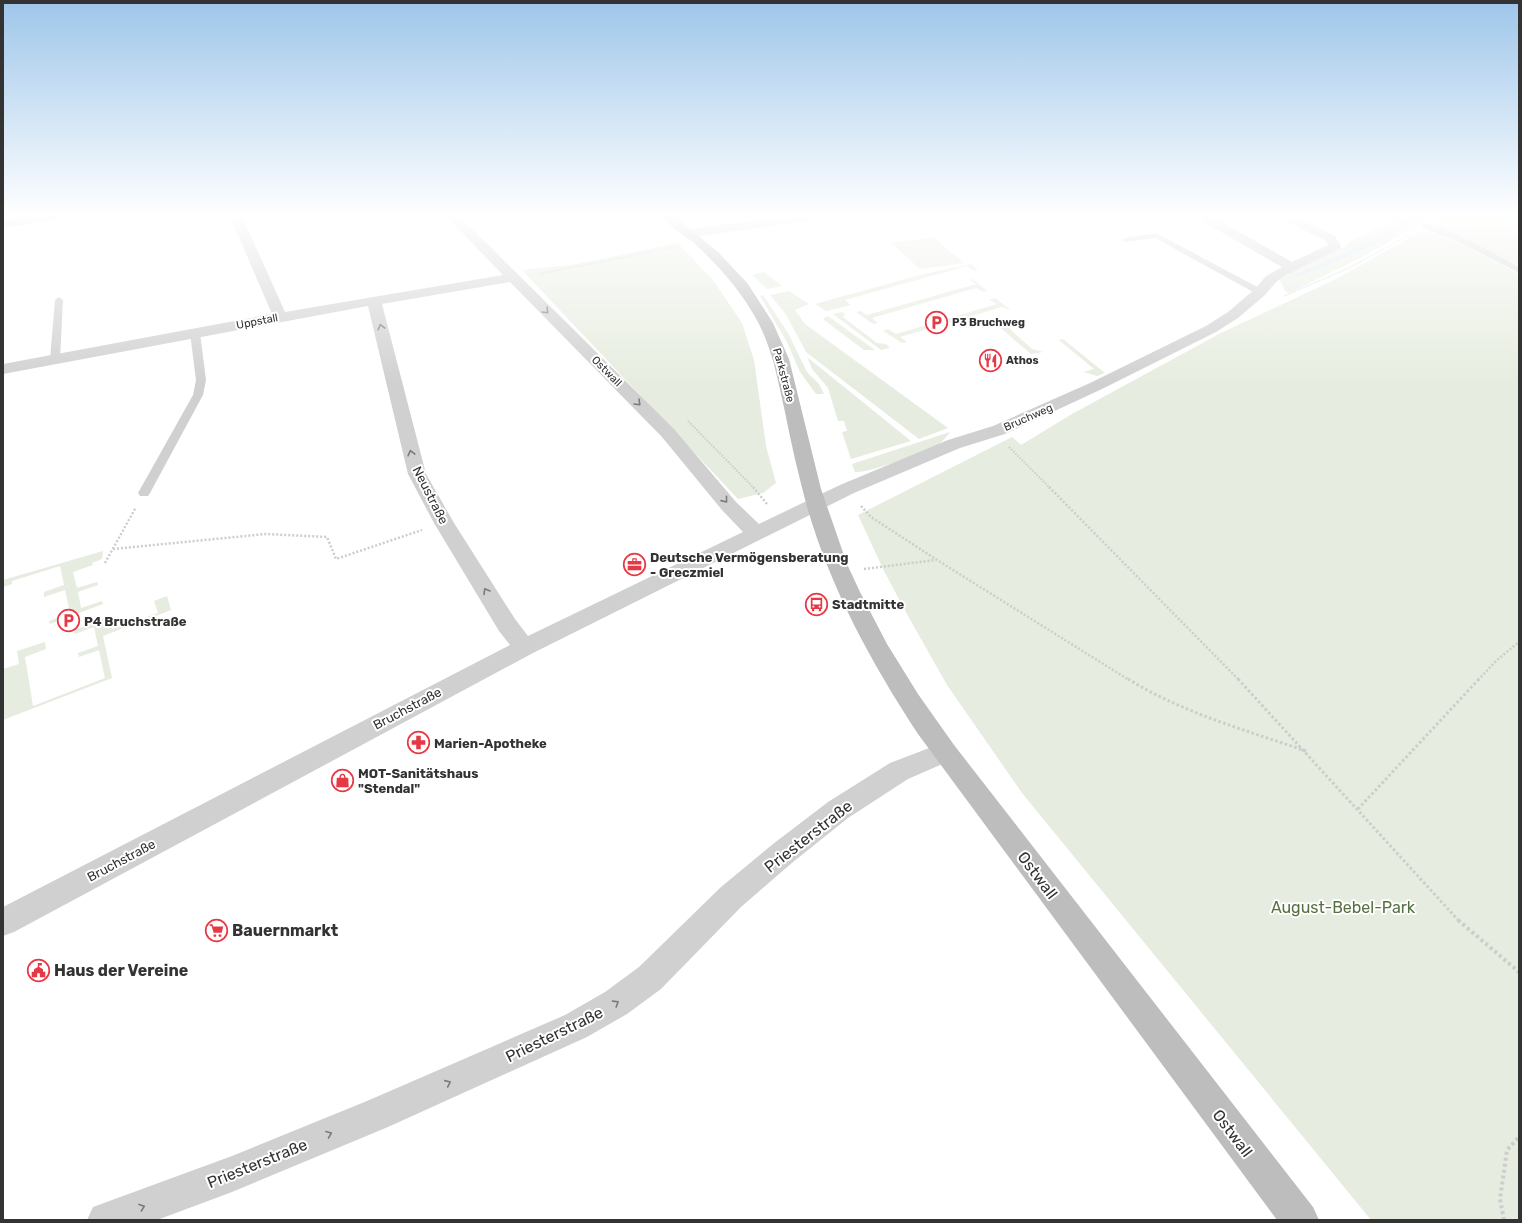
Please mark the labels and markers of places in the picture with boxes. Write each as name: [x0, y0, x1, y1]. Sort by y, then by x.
parking icon: P3 Bruchweg: [924, 309, 950, 335]
place label: P3 Bruchweg: [952, 316, 1025, 329]
restaurant icon: Athos: [978, 347, 1004, 373]
place label: Athos: [1006, 354, 1039, 367]
place label: Deutsche Vermögensberatung - Greczmiel: [650, 550, 849, 580]
office icon: Deutsche Vermögensberatung - Greczmiel: [621, 551, 647, 577]
bus stop icon: Stadtmitte: [804, 591, 830, 617]
place label: Stadtmitte: [832, 597, 904, 612]
parking icon: P4 Bruchstraße: [56, 608, 82, 634]
place label: P4 Bruchstraße: [84, 614, 187, 629]
pharmacy icon: Marien-Apotheke: [406, 730, 432, 756]
place label: Marien-Apotheke: [434, 736, 547, 751]
place label: MOT-Sanitätshaus "Stendal": [358, 766, 478, 796]
shop icon: MOT-Sanitätshaus "Stendal": [329, 767, 355, 793]
supermarket icon: Bauernmarkt: [203, 917, 229, 943]
place label: Bauernmarkt: [232, 921, 339, 940]
public building icon: Haus der Vereine: [26, 957, 52, 983]
place label: Haus der Vereine: [54, 961, 188, 980]

